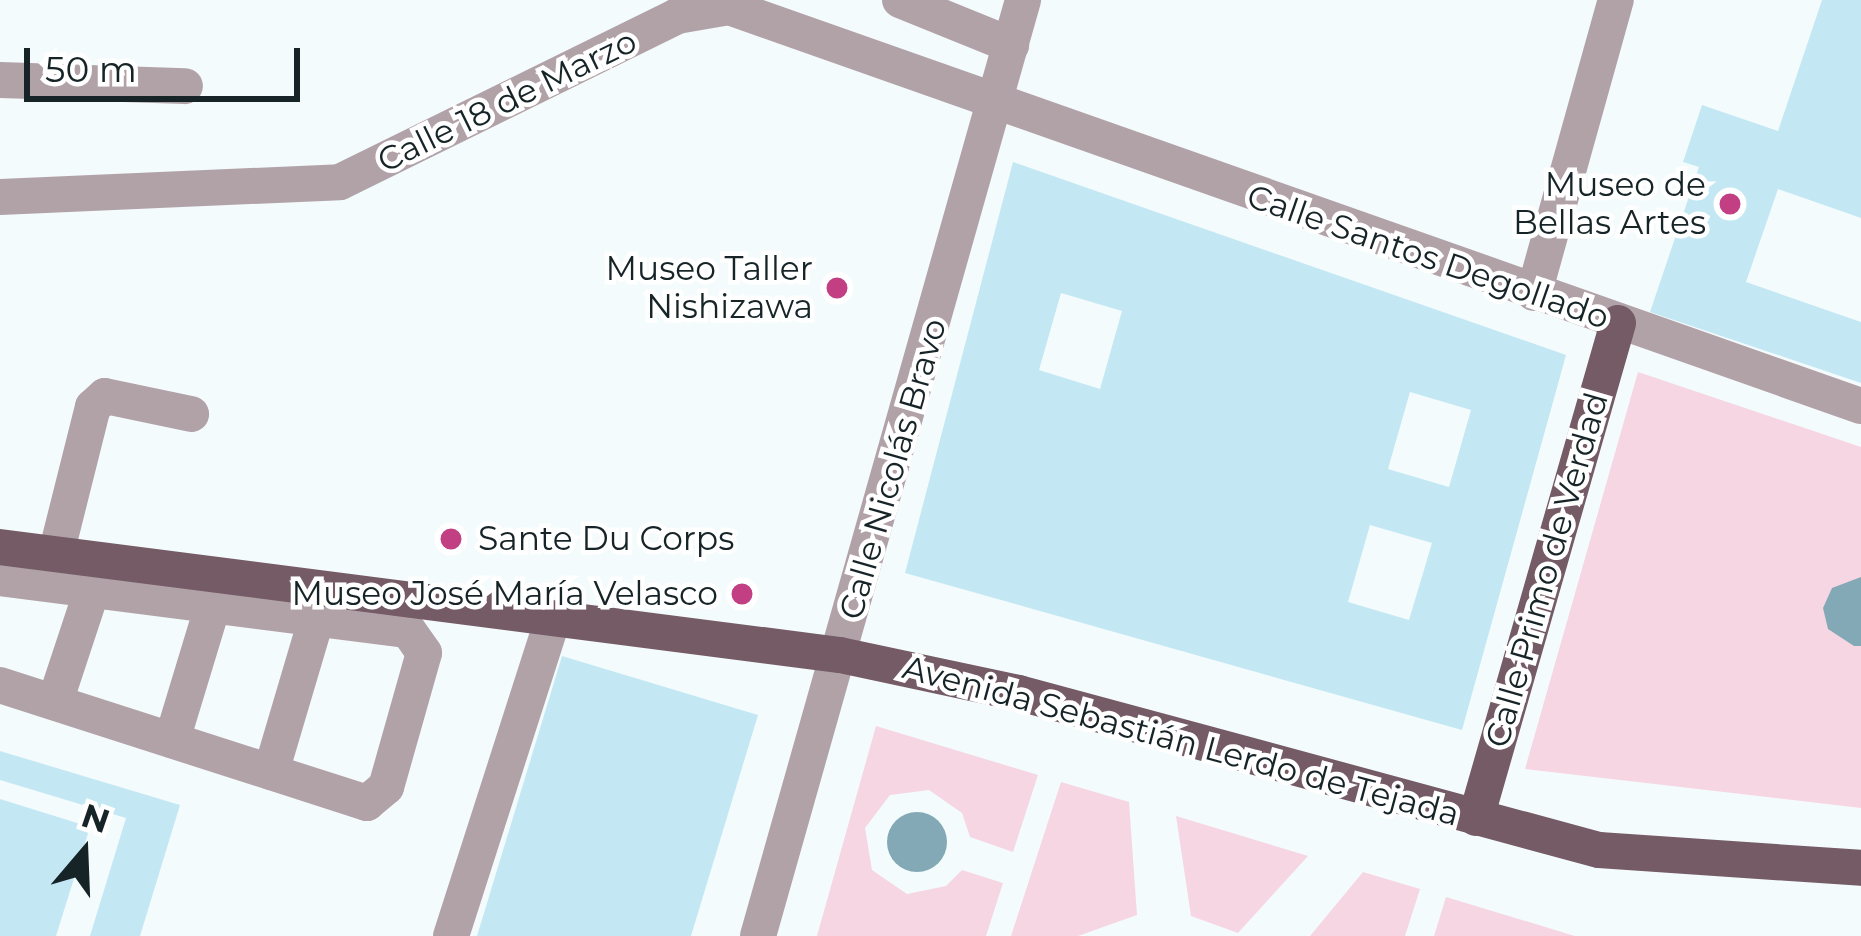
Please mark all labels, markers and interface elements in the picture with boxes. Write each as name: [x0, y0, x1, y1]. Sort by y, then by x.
street label: Calle 18 de Marzo: [371, 21, 643, 181]
scale bar: [30, 24, 306, 98]
text: 50 m: [45, 47, 137, 91]
place label: Museo de Bellas Artes: [1513, 165, 1706, 243]
street label: Calle Santos Degollado: [1242, 176, 1614, 338]
marker: Museo de Bellas Artes: [1717, 191, 1743, 217]
place label: Museo Taller Nishizawa: [606, 249, 813, 327]
marker: Museo Taller Nishizawa: [824, 275, 850, 301]
street label: Calle Nicolás Bravo: [831, 314, 955, 624]
street label: Calle Primo de Verdad: [1477, 388, 1617, 752]
place label: Sante Du Corps: [478, 519, 734, 559]
marker: Sante Du Corps: [435, 523, 467, 555]
place label: Museo José María Velasco: [291, 574, 718, 614]
marker: Museo José María Velasco: [729, 581, 755, 607]
street label: Avenida Sebastián Lerdo de Tejada: [898, 648, 1464, 834]
north arrow: [24, 792, 144, 912]
text: N: [77, 795, 115, 841]

